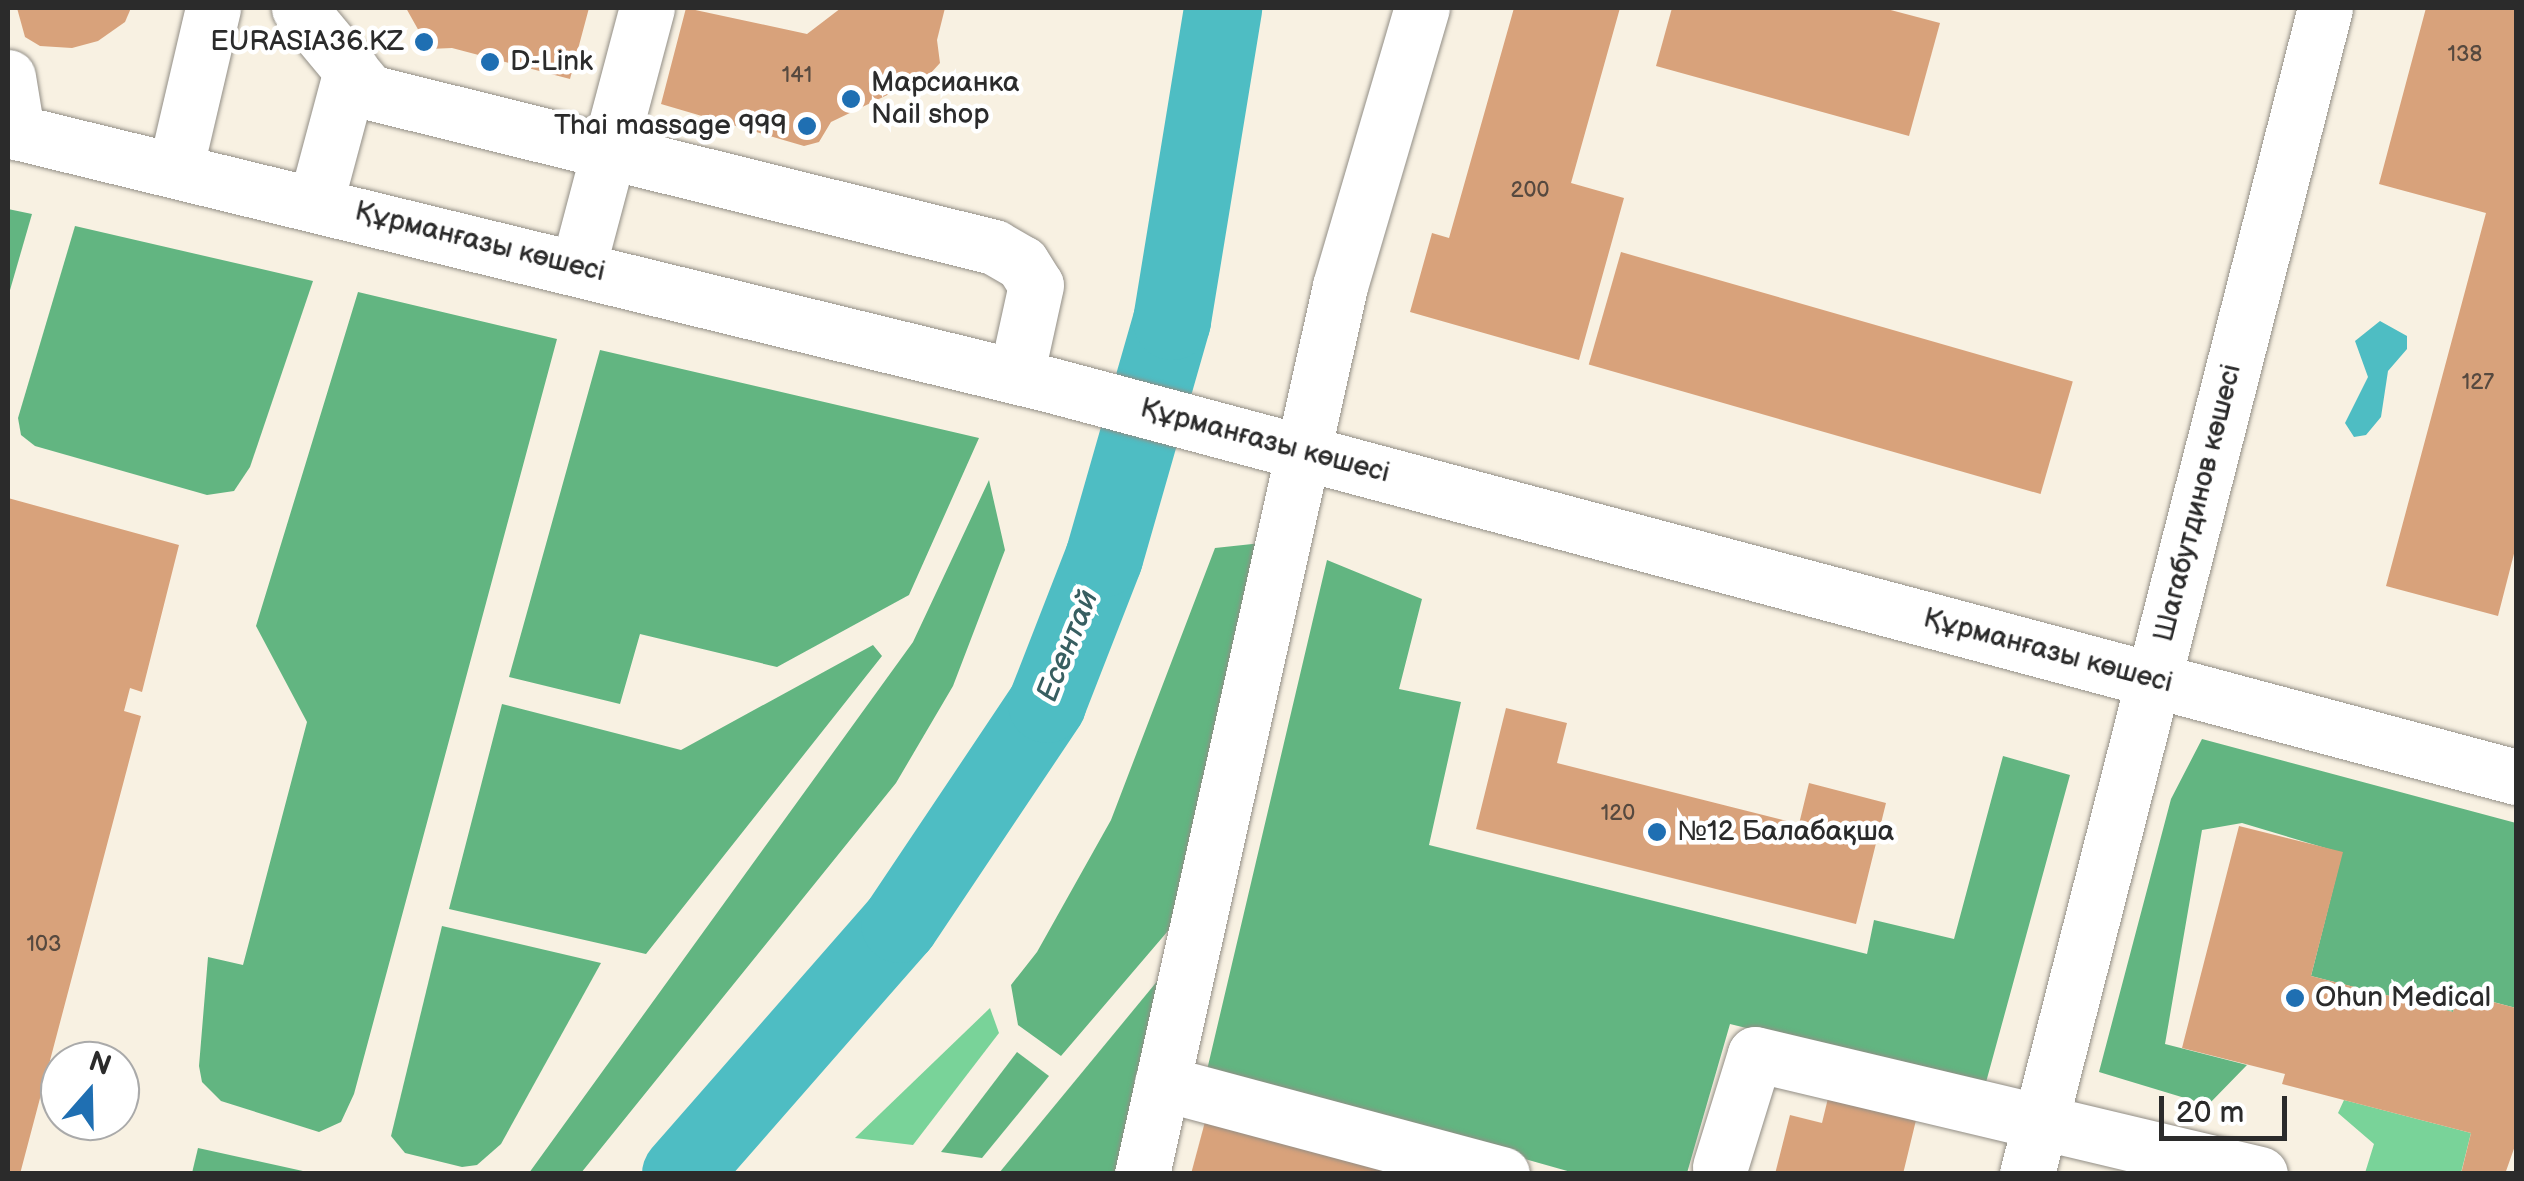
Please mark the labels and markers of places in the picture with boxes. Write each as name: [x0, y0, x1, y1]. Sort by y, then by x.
place label: EURASIA36.KZ: [210, 25, 404, 59]
marker: EURASIA36.KZ: [413, 31, 435, 53]
place label: D-Link: [510, 45, 593, 79]
marker: D-Link: [479, 51, 501, 73]
place label: Марсианка Nail shop: [871, 66, 1019, 132]
marker: Марсианка Nail shop: [840, 88, 862, 110]
place label: Thai massage 999: [554, 109, 787, 143]
marker: Thai massage 999: [796, 115, 818, 137]
place label: №12 Балабақша: [1677, 815, 1894, 849]
marker: №12 Балабақша: [1646, 821, 1668, 843]
place label: Ohun Medical: [2315, 981, 2491, 1015]
marker: Ohun Medical: [2284, 987, 2306, 1009]

